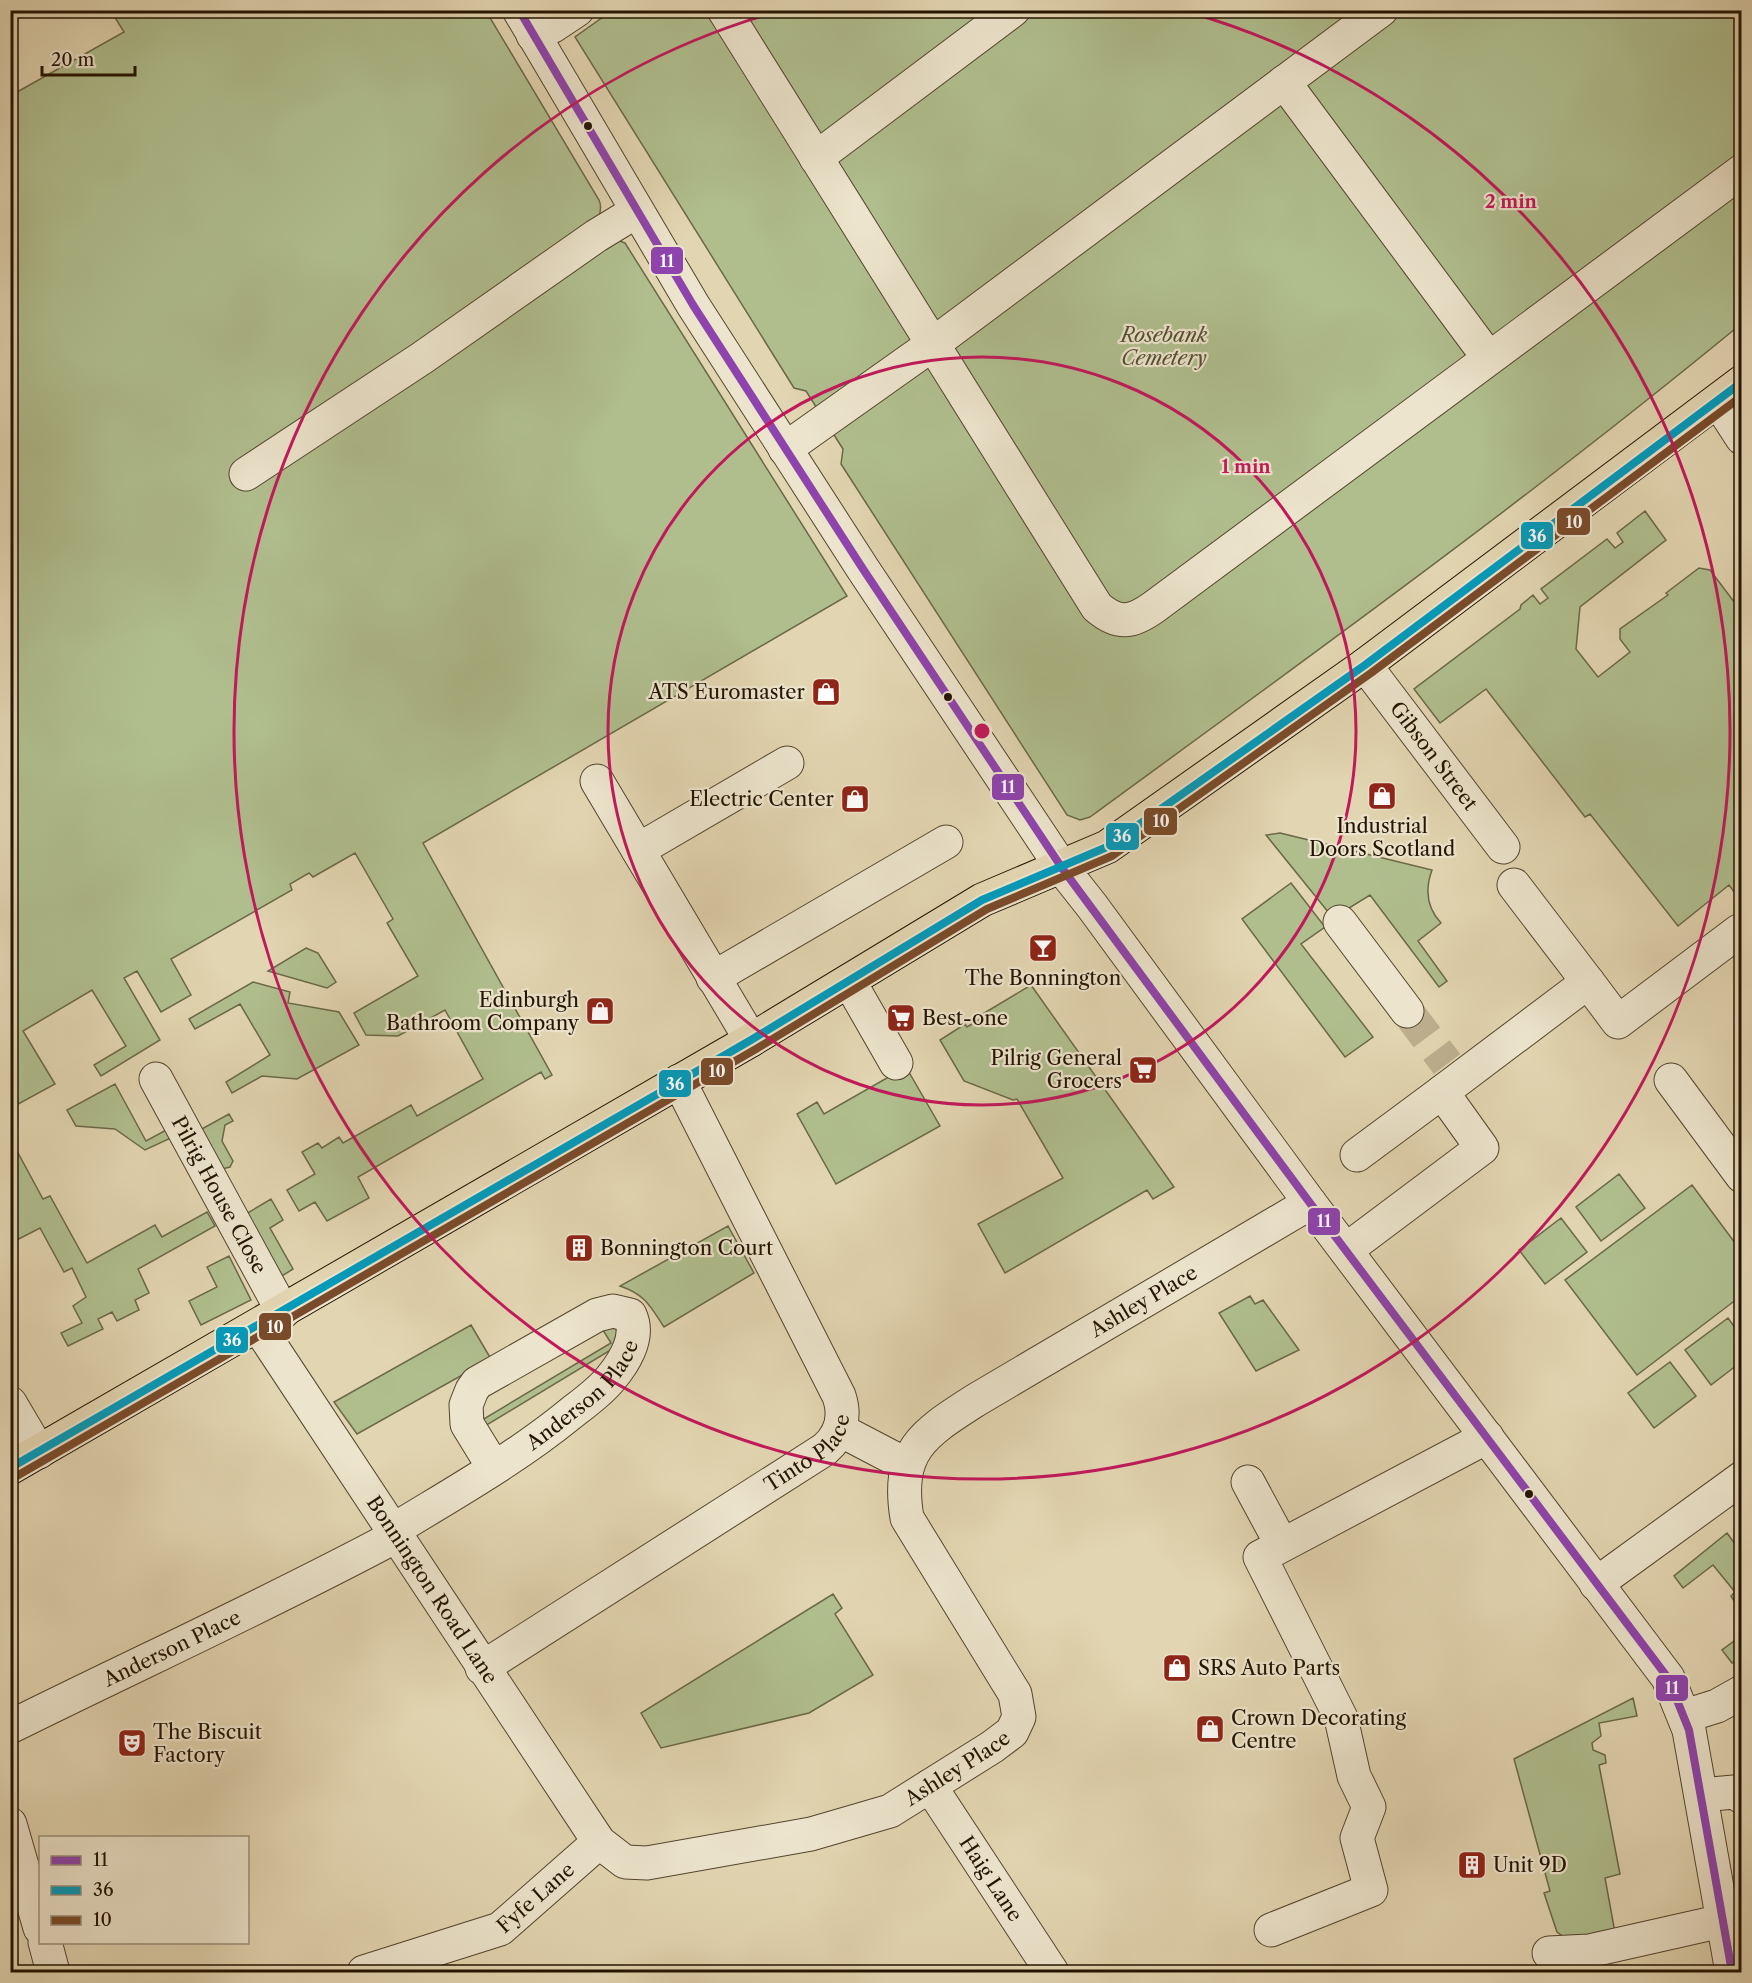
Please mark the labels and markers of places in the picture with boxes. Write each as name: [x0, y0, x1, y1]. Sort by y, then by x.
unlabelled marker: [582, 120, 594, 132]
shop icon: ATS Euromaster: [810, 676, 842, 708]
place label: ATS Euromaster: [647, 680, 806, 704]
unlabelled marker: [942, 691, 954, 703]
centre of rings: [972, 721, 992, 741]
shop icon: Industrial Doors Scotland: [1366, 780, 1398, 812]
shop icon: Electric Center: [839, 783, 871, 815]
place label: Electric Center: [689, 787, 835, 811]
place label: Industrial Doors Scotland: [1309, 814, 1455, 861]
bar icon: The Bonnington: [1027, 932, 1059, 964]
place label: The Bonnington: [965, 966, 1122, 990]
place label: Edinburgh Bathroom Company: [386, 988, 580, 1035]
shop icon: Edinburgh Bathroom Company: [584, 995, 616, 1027]
supermarket icon: Best-one: [885, 1002, 917, 1034]
place label: Best-one: [922, 1006, 1008, 1030]
place label: Pilrig General Grocers: [991, 1046, 1122, 1093]
supermarket icon: Pilrig General Grocers: [1127, 1054, 1159, 1086]
building icon: Bonnington Court: [563, 1232, 595, 1264]
place label: Bonnington Court: [600, 1236, 773, 1260]
unlabelled marker: [1523, 1488, 1535, 1500]
shop icon: SRS Auto Parts: [1161, 1652, 1193, 1684]
place label: SRS Auto Parts: [1198, 1656, 1340, 1680]
place label: Crown Decorating Centre: [1231, 1706, 1406, 1753]
shop icon: Crown Decorating Centre: [1194, 1713, 1226, 1745]
place label: The Biscuit Factory: [153, 1720, 262, 1767]
theatre icon: The Biscuit Factory: [116, 1727, 148, 1759]
building icon: Unit 9D: [1456, 1849, 1488, 1881]
place label: Unit 9D: [1493, 1853, 1567, 1877]

